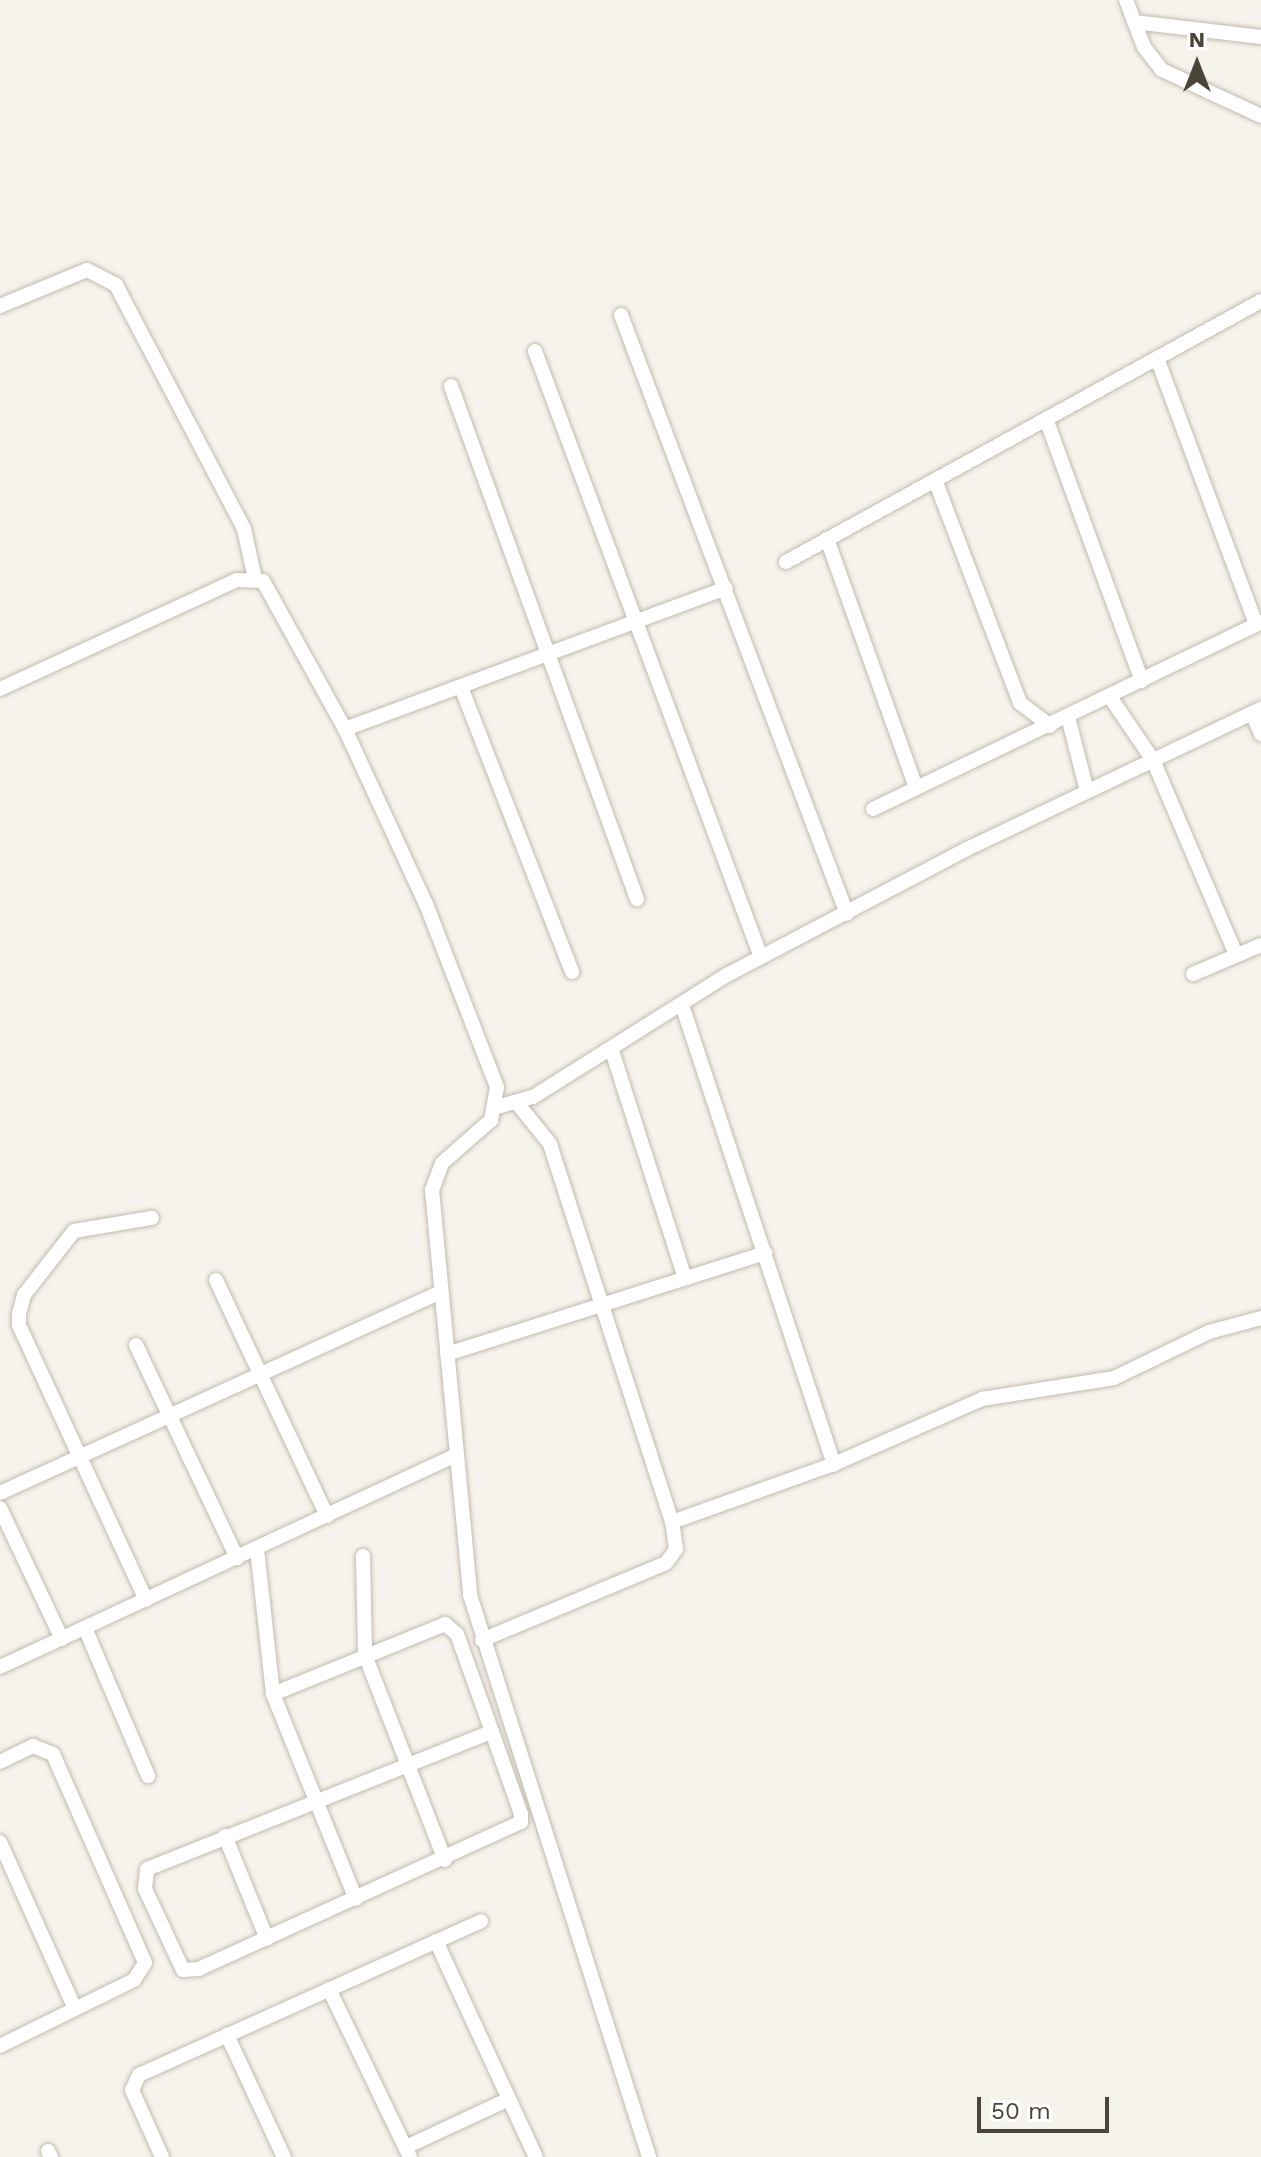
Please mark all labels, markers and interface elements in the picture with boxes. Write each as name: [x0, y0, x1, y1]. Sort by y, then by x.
north arrow: [1157, 24, 1237, 104]
text: N: [1189, 27, 1205, 52]
scale bar: [981, 2081, 1113, 2131]
text: 50 m: [991, 2097, 1051, 2125]

